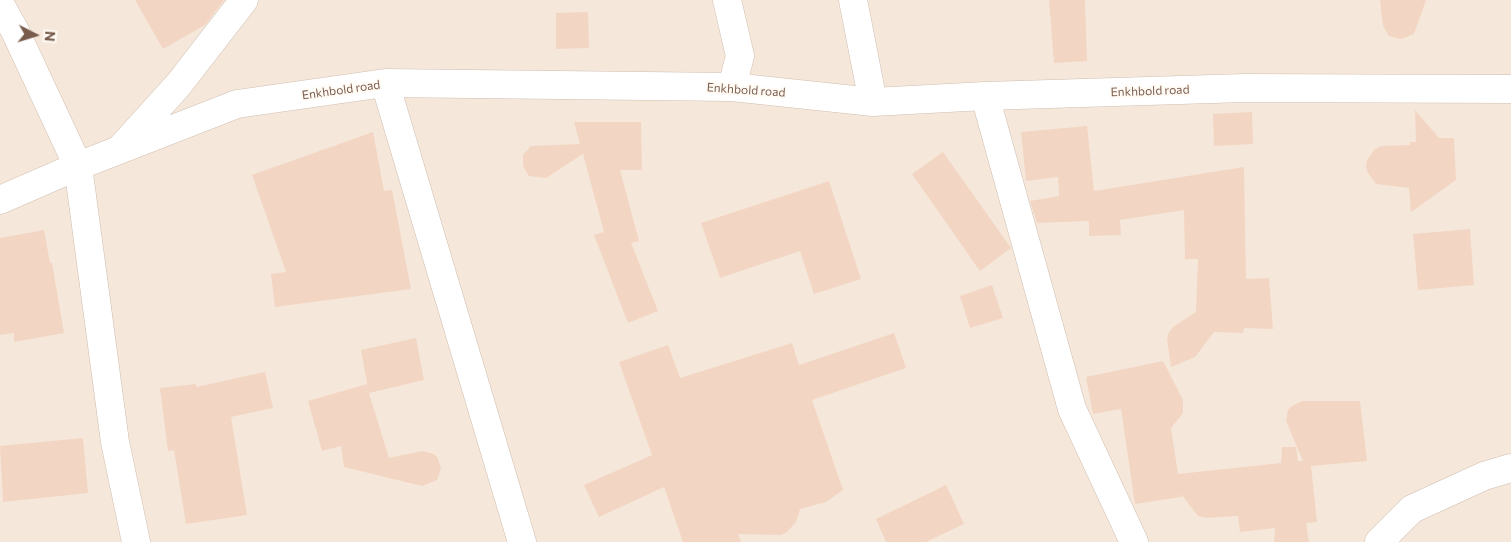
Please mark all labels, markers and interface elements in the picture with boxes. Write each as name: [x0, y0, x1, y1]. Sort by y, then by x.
north arrow: [10, 10, 60, 60]
text: N: [42, 30, 59, 42]
street label: Enkhbold road: [301, 77, 381, 103]
street label: Enkhbold road: [706, 80, 786, 100]
street label: Enkhbold road: [1110, 82, 1190, 100]

